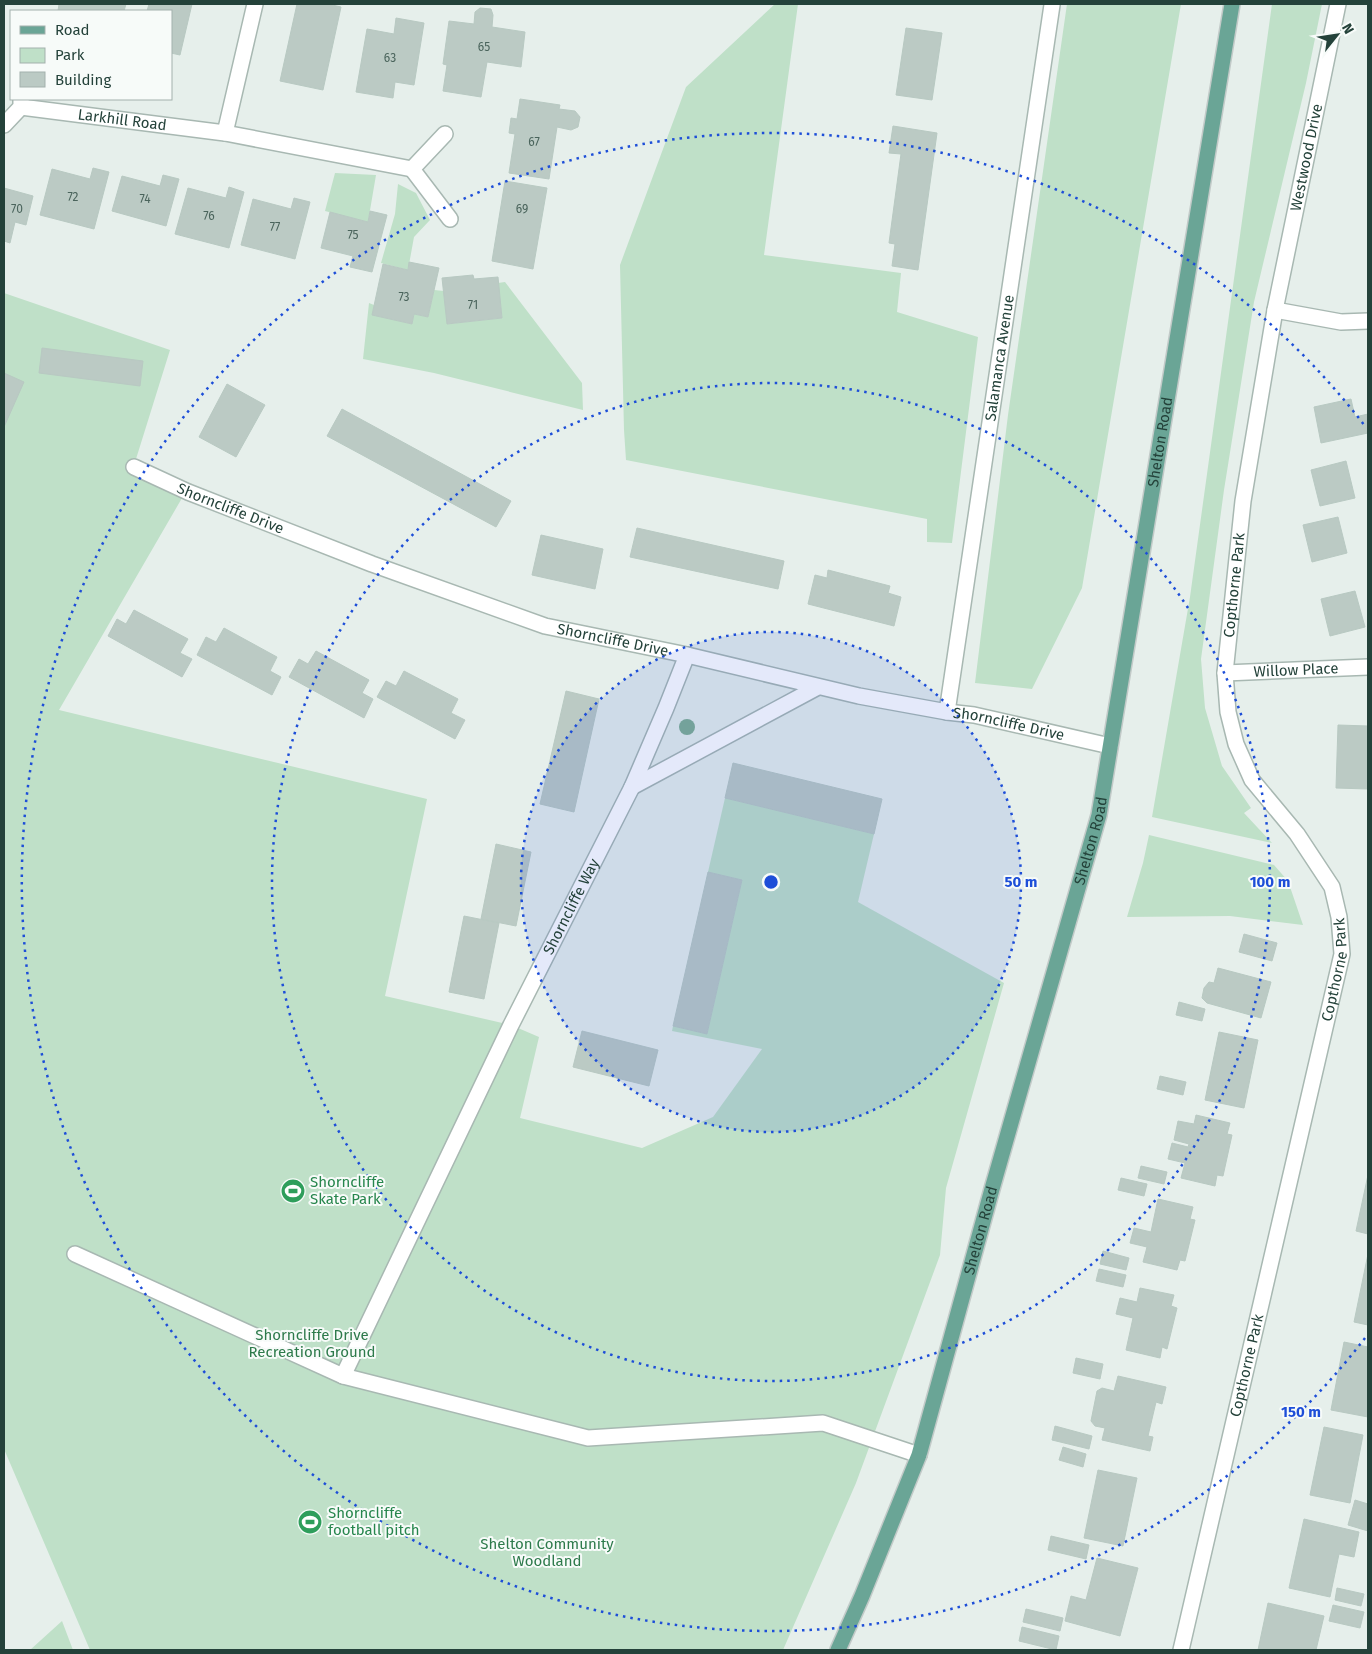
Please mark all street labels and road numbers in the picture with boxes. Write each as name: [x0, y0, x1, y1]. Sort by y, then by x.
street label: Westwood Drive: [1287, 102, 1326, 213]
street label: Larkhill Road: [77, 105, 168, 134]
street label: Salamanca Avenue: [981, 293, 1018, 422]
street label: Shelton Road: [1144, 396, 1176, 488]
street label: Shorncliffe Drive: [174, 479, 286, 538]
street label: Copthorne Park: [1220, 532, 1249, 638]
street label: Shorncliffe Drive: [555, 620, 670, 660]
street label: Willow Place: [1253, 659, 1339, 681]
street label: Shorncliffe Drive: [952, 704, 1066, 744]
street label: Shelton Road: [1070, 795, 1111, 887]
street label: Shorncliffe Way: [539, 855, 603, 958]
street label: Copthorne Park: [1318, 917, 1351, 1023]
street label: Shelton Road: [960, 1184, 1001, 1277]
street label: Copthorne Park: [1226, 1312, 1267, 1419]

